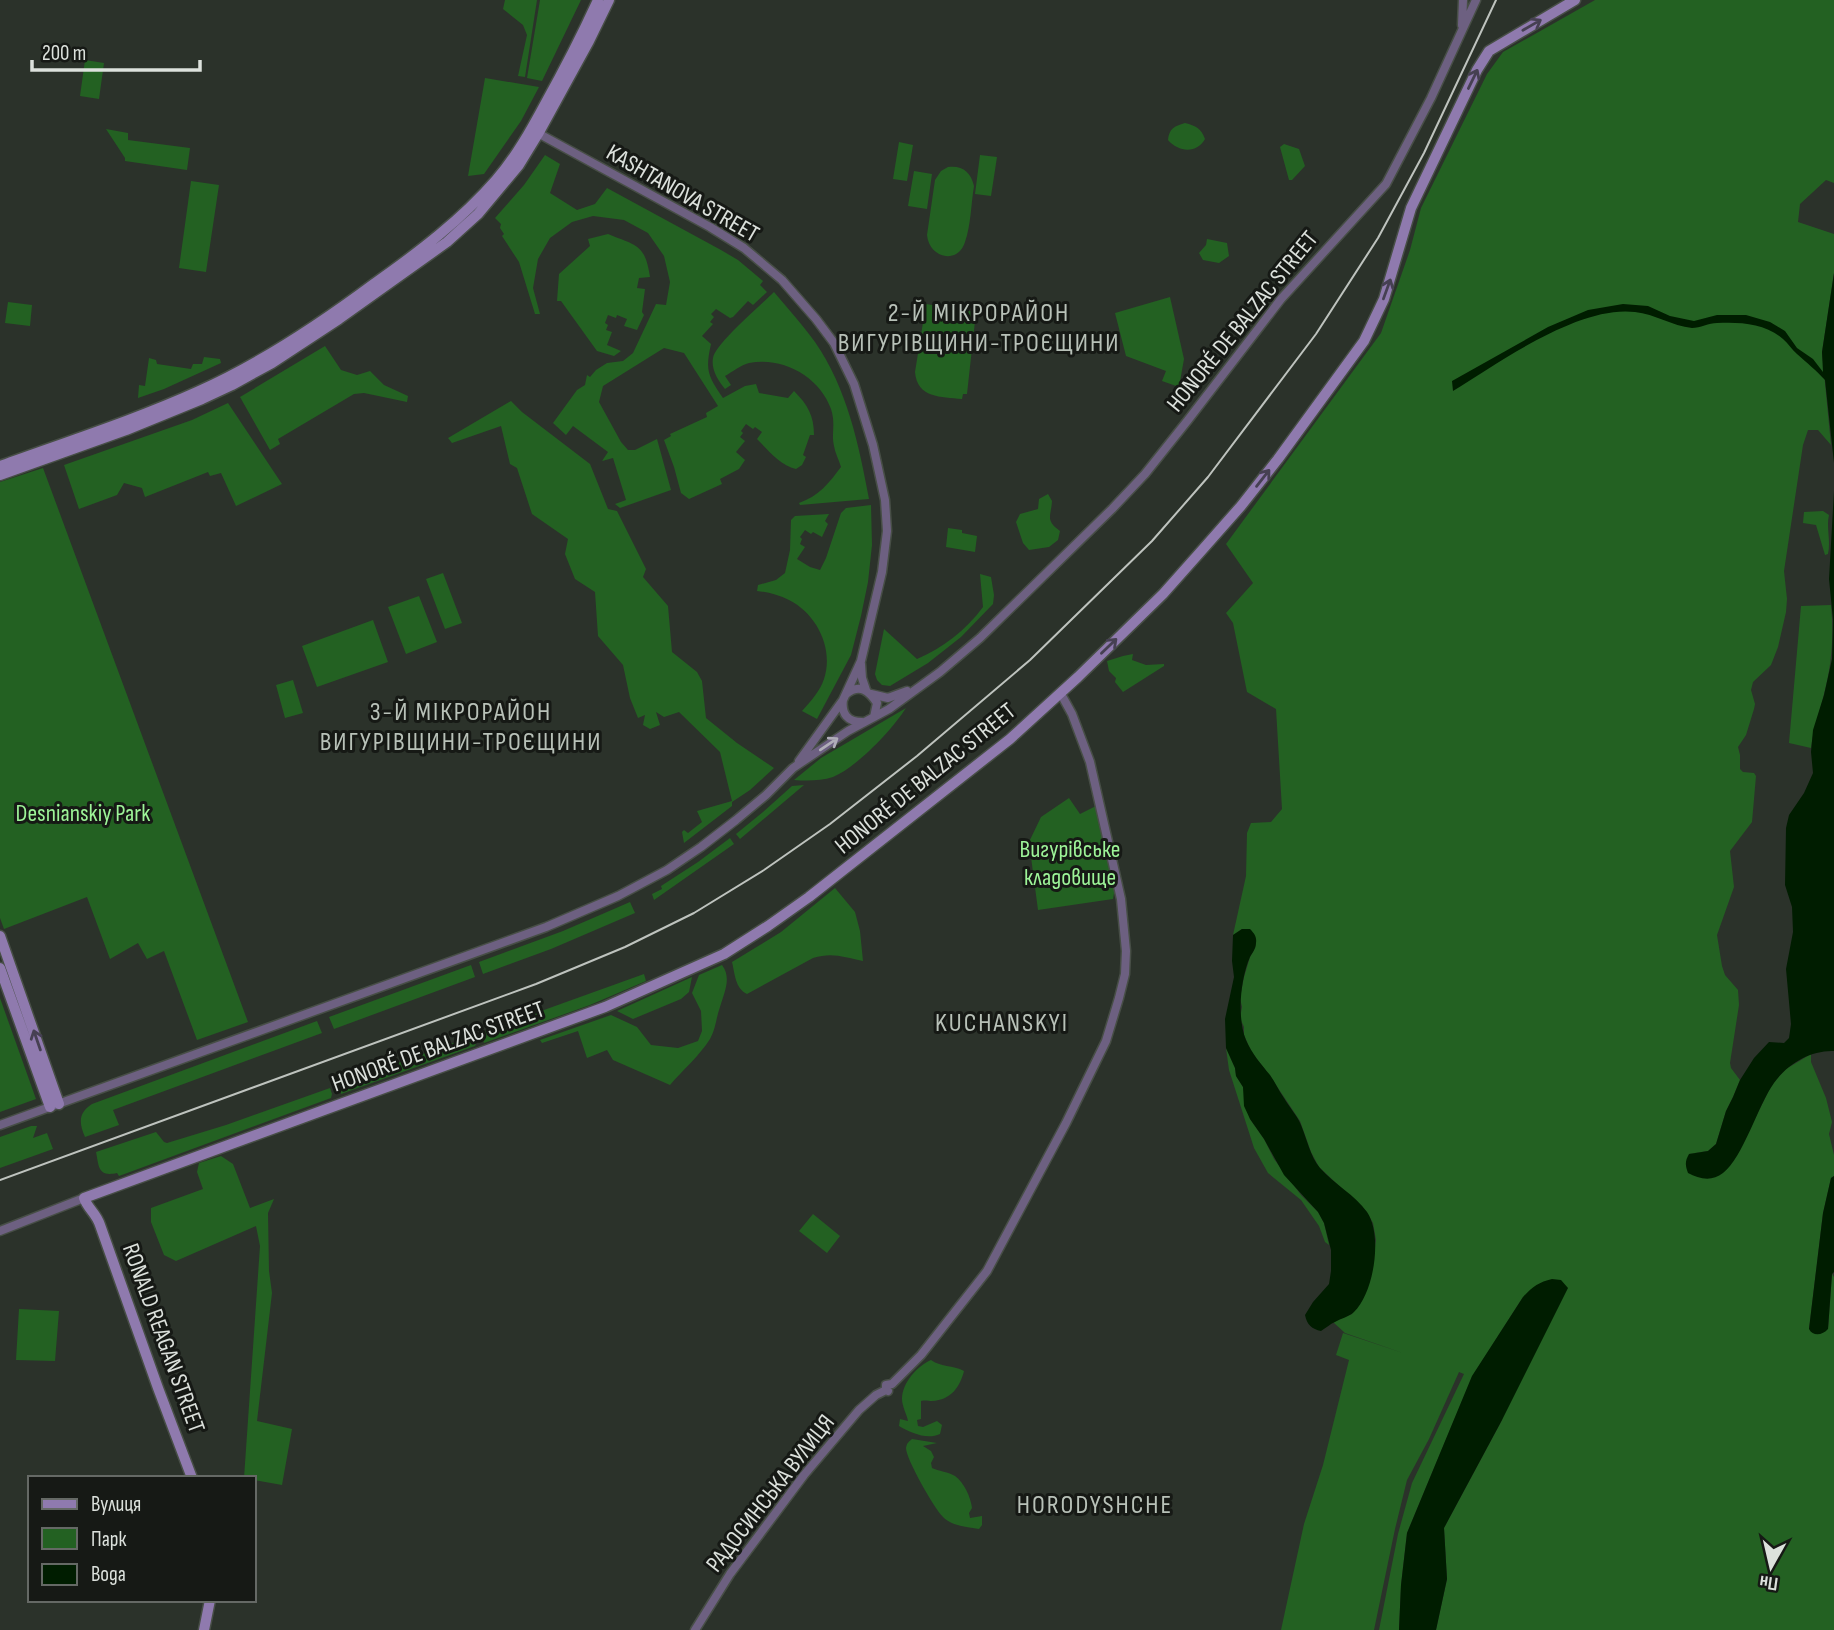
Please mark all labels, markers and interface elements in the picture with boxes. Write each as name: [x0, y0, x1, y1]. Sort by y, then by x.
one-way arrow: [1521, 18, 1541, 32]
scale bar: [32, 28, 200, 72]
text: 200 m: [42, 41, 86, 66]
one-way arrow: [1467, 69, 1480, 90]
street label: KASHTANOVA STREET: [601, 138, 764, 249]
street label: HONORÉ DE BALZAC STREET: [1161, 225, 1324, 418]
one-way arrow: [1382, 278, 1394, 300]
district label: 2-Й МІКРОРАЙОН ВИГУРІВЩИНИ-ТРОЄЩИНИ: [838, 298, 1120, 359]
one-way arrow: [1255, 470, 1270, 488]
one-way arrow: [1101, 637, 1118, 654]
street label: HONORÉ DE BALZAC STREET: [829, 696, 1022, 860]
district label: 3-Й МІКРОРАЙОН ВИГУРІВЩИНИ-ТРОЄЩИНИ: [320, 697, 602, 758]
one-way arrow: [819, 737, 838, 751]
park label: Desnianskiy Park: [16, 799, 150, 828]
park label: Вигурівське кладовище: [1020, 835, 1120, 892]
street label: HONORÉ DE BALZAC STREET: [328, 994, 549, 1098]
district label: KUCHANSKYI: [935, 1008, 1069, 1039]
one-way arrow: [30, 1029, 42, 1051]
street label: RONALD REAGAN STREET: [116, 1239, 211, 1437]
street label: РАДОСИНСЬКА ВУЛИЦЯ: [700, 1409, 841, 1578]
legend: [28, 1476, 256, 1602]
district label: HORODYSHCHE: [1017, 1490, 1173, 1521]
text: Вулиця: [91, 1492, 141, 1517]
text: Парк: [91, 1527, 126, 1552]
north arrow: [1736, 1532, 1806, 1602]
text: Вода: [91, 1562, 126, 1587]
text: Пн: [1758, 1570, 1780, 1595]

